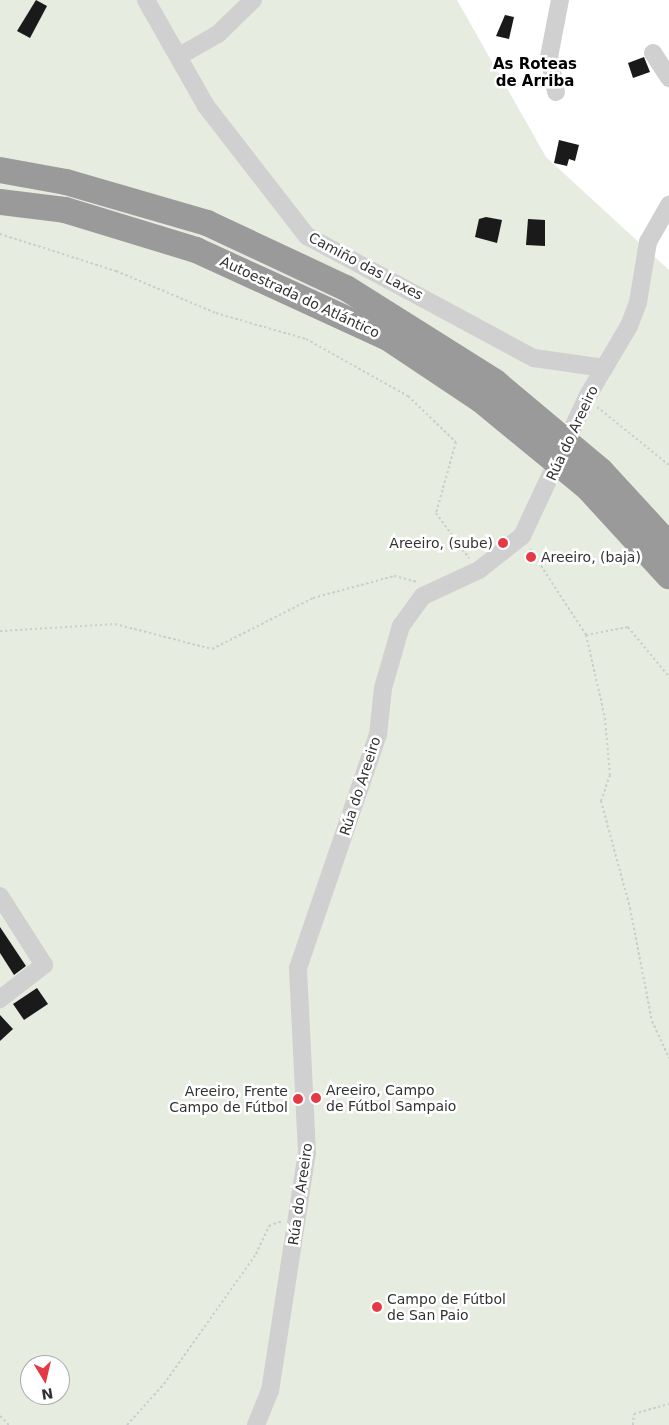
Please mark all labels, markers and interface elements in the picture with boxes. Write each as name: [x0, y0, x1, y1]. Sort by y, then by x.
district label: As Roteas de Arriba: [493, 55, 577, 90]
street label: Camiño das Laxes: [306, 229, 426, 303]
street label: Autoestrada do Atlántico: [218, 253, 382, 341]
street label: Rúa do Areeiro: [543, 383, 601, 483]
place label: Areeiro, (sube): [389, 535, 493, 551]
marker: Areeiro, (sube): [497, 537, 509, 549]
place label: Areeiro, (baja): [541, 549, 641, 565]
marker: Areeiro, (baja): [525, 551, 537, 563]
street label: Rúa do Areeiro: [336, 734, 384, 838]
place label: Areeiro, Campo de Fútbol Sampaio: [326, 1082, 456, 1114]
place label: Areeiro, Frente Campo de Fútbol: [169, 1083, 288, 1116]
marker: Areeiro, Campo de Fútbol Sampaio: [310, 1092, 322, 1104]
marker: Areeiro, Frente Campo de Fútbol: [292, 1093, 304, 1105]
street label: Rúa do Areeiro: [285, 1142, 315, 1246]
place label: Campo de Fútbol de San Paio: [387, 1291, 506, 1324]
marker: Campo de Fútbol de San Paio: [371, 1301, 383, 1313]
north arrow: [20, 1355, 70, 1405]
text: N: [40, 1385, 54, 1403]

